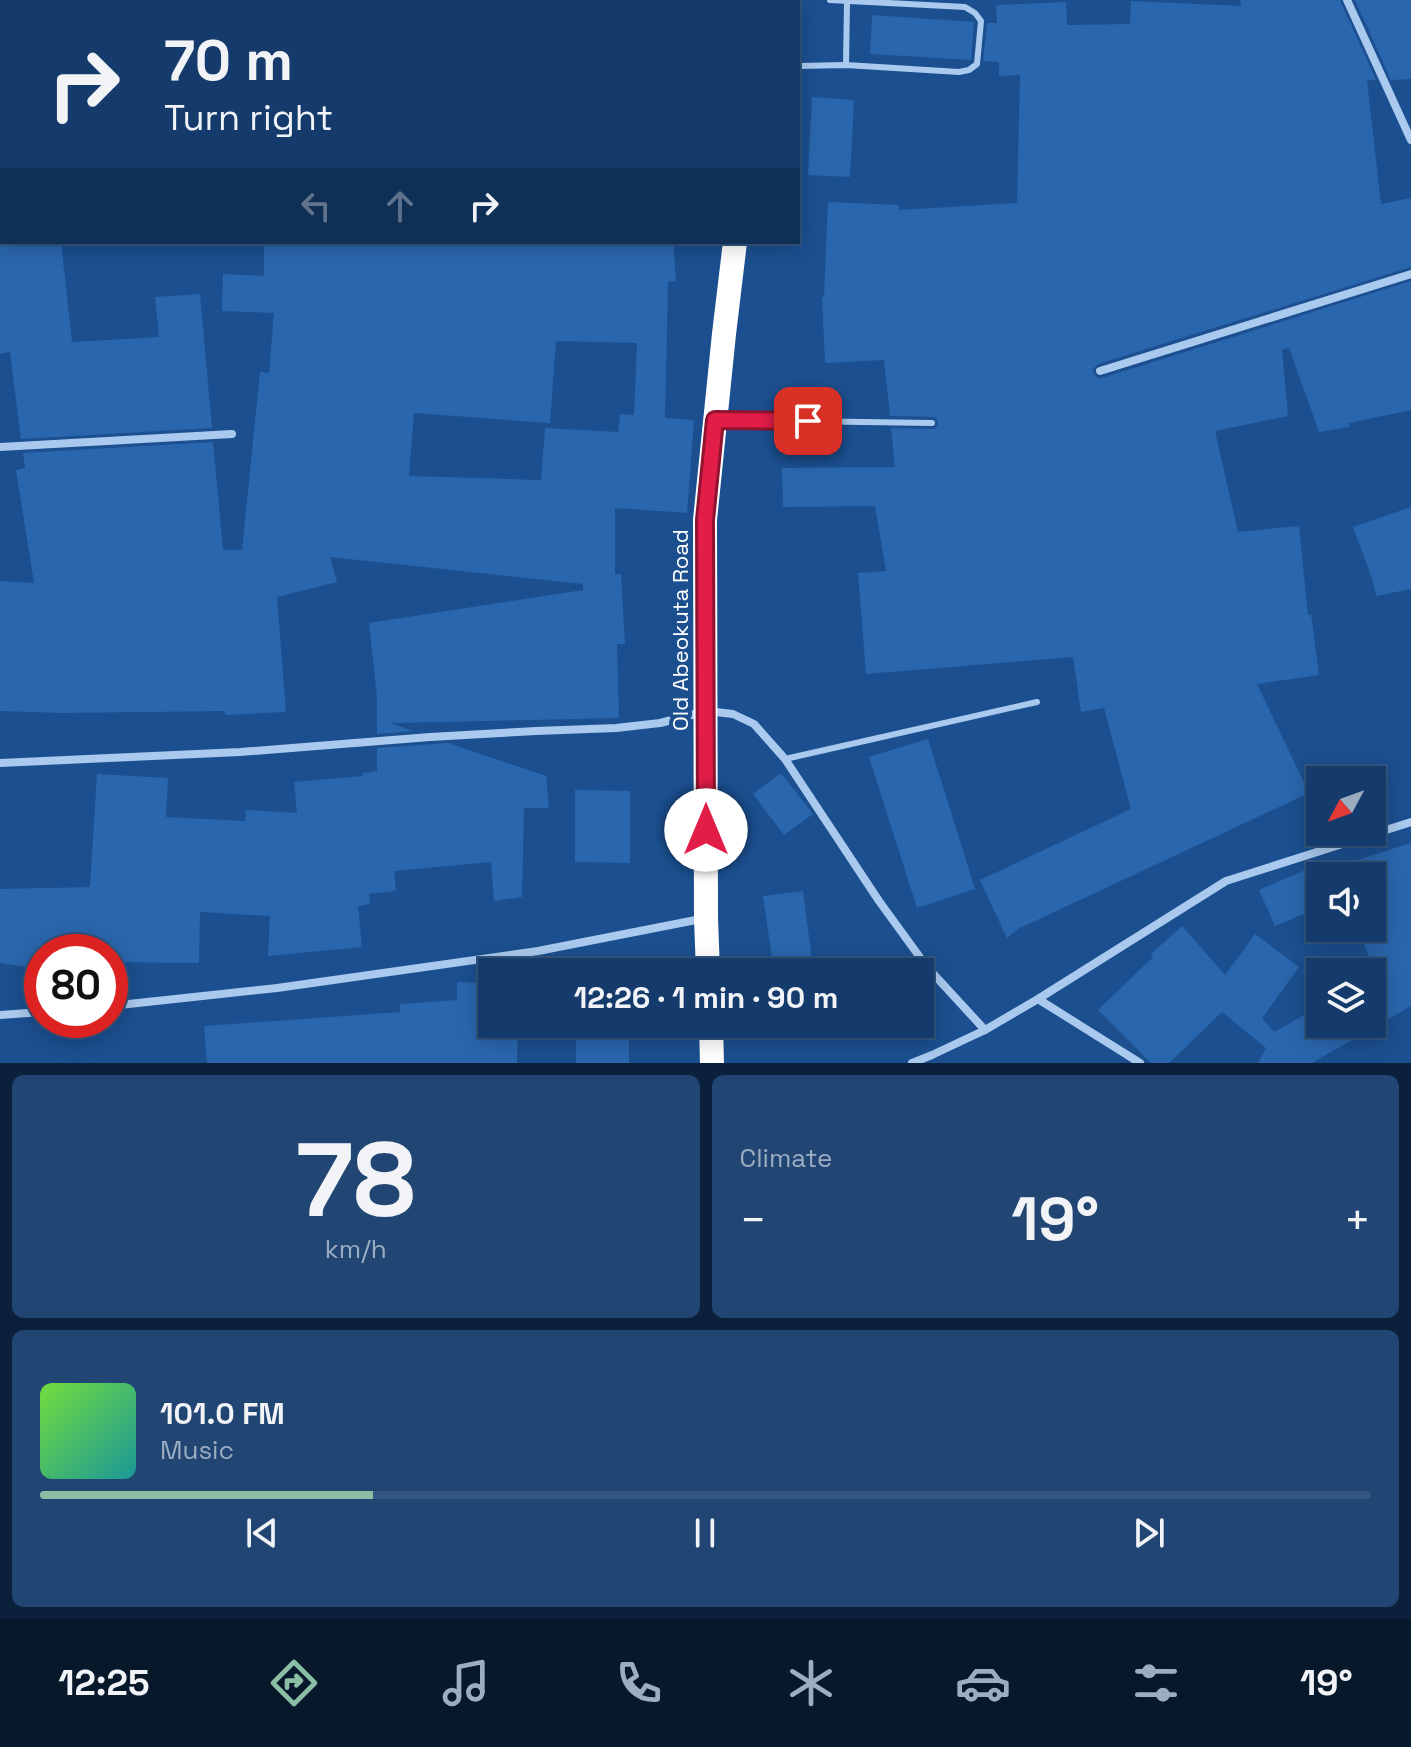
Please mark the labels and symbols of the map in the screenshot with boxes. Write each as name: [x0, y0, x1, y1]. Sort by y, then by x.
pin: [774, 387, 842, 455]
street label: Old Abeokuta Road: [666, 529, 694, 731]
north arrow: [1306, 766, 1386, 846]
position arrow: [664, 788, 748, 872]
speed limit sign: 80: [24, 934, 128, 1038]

